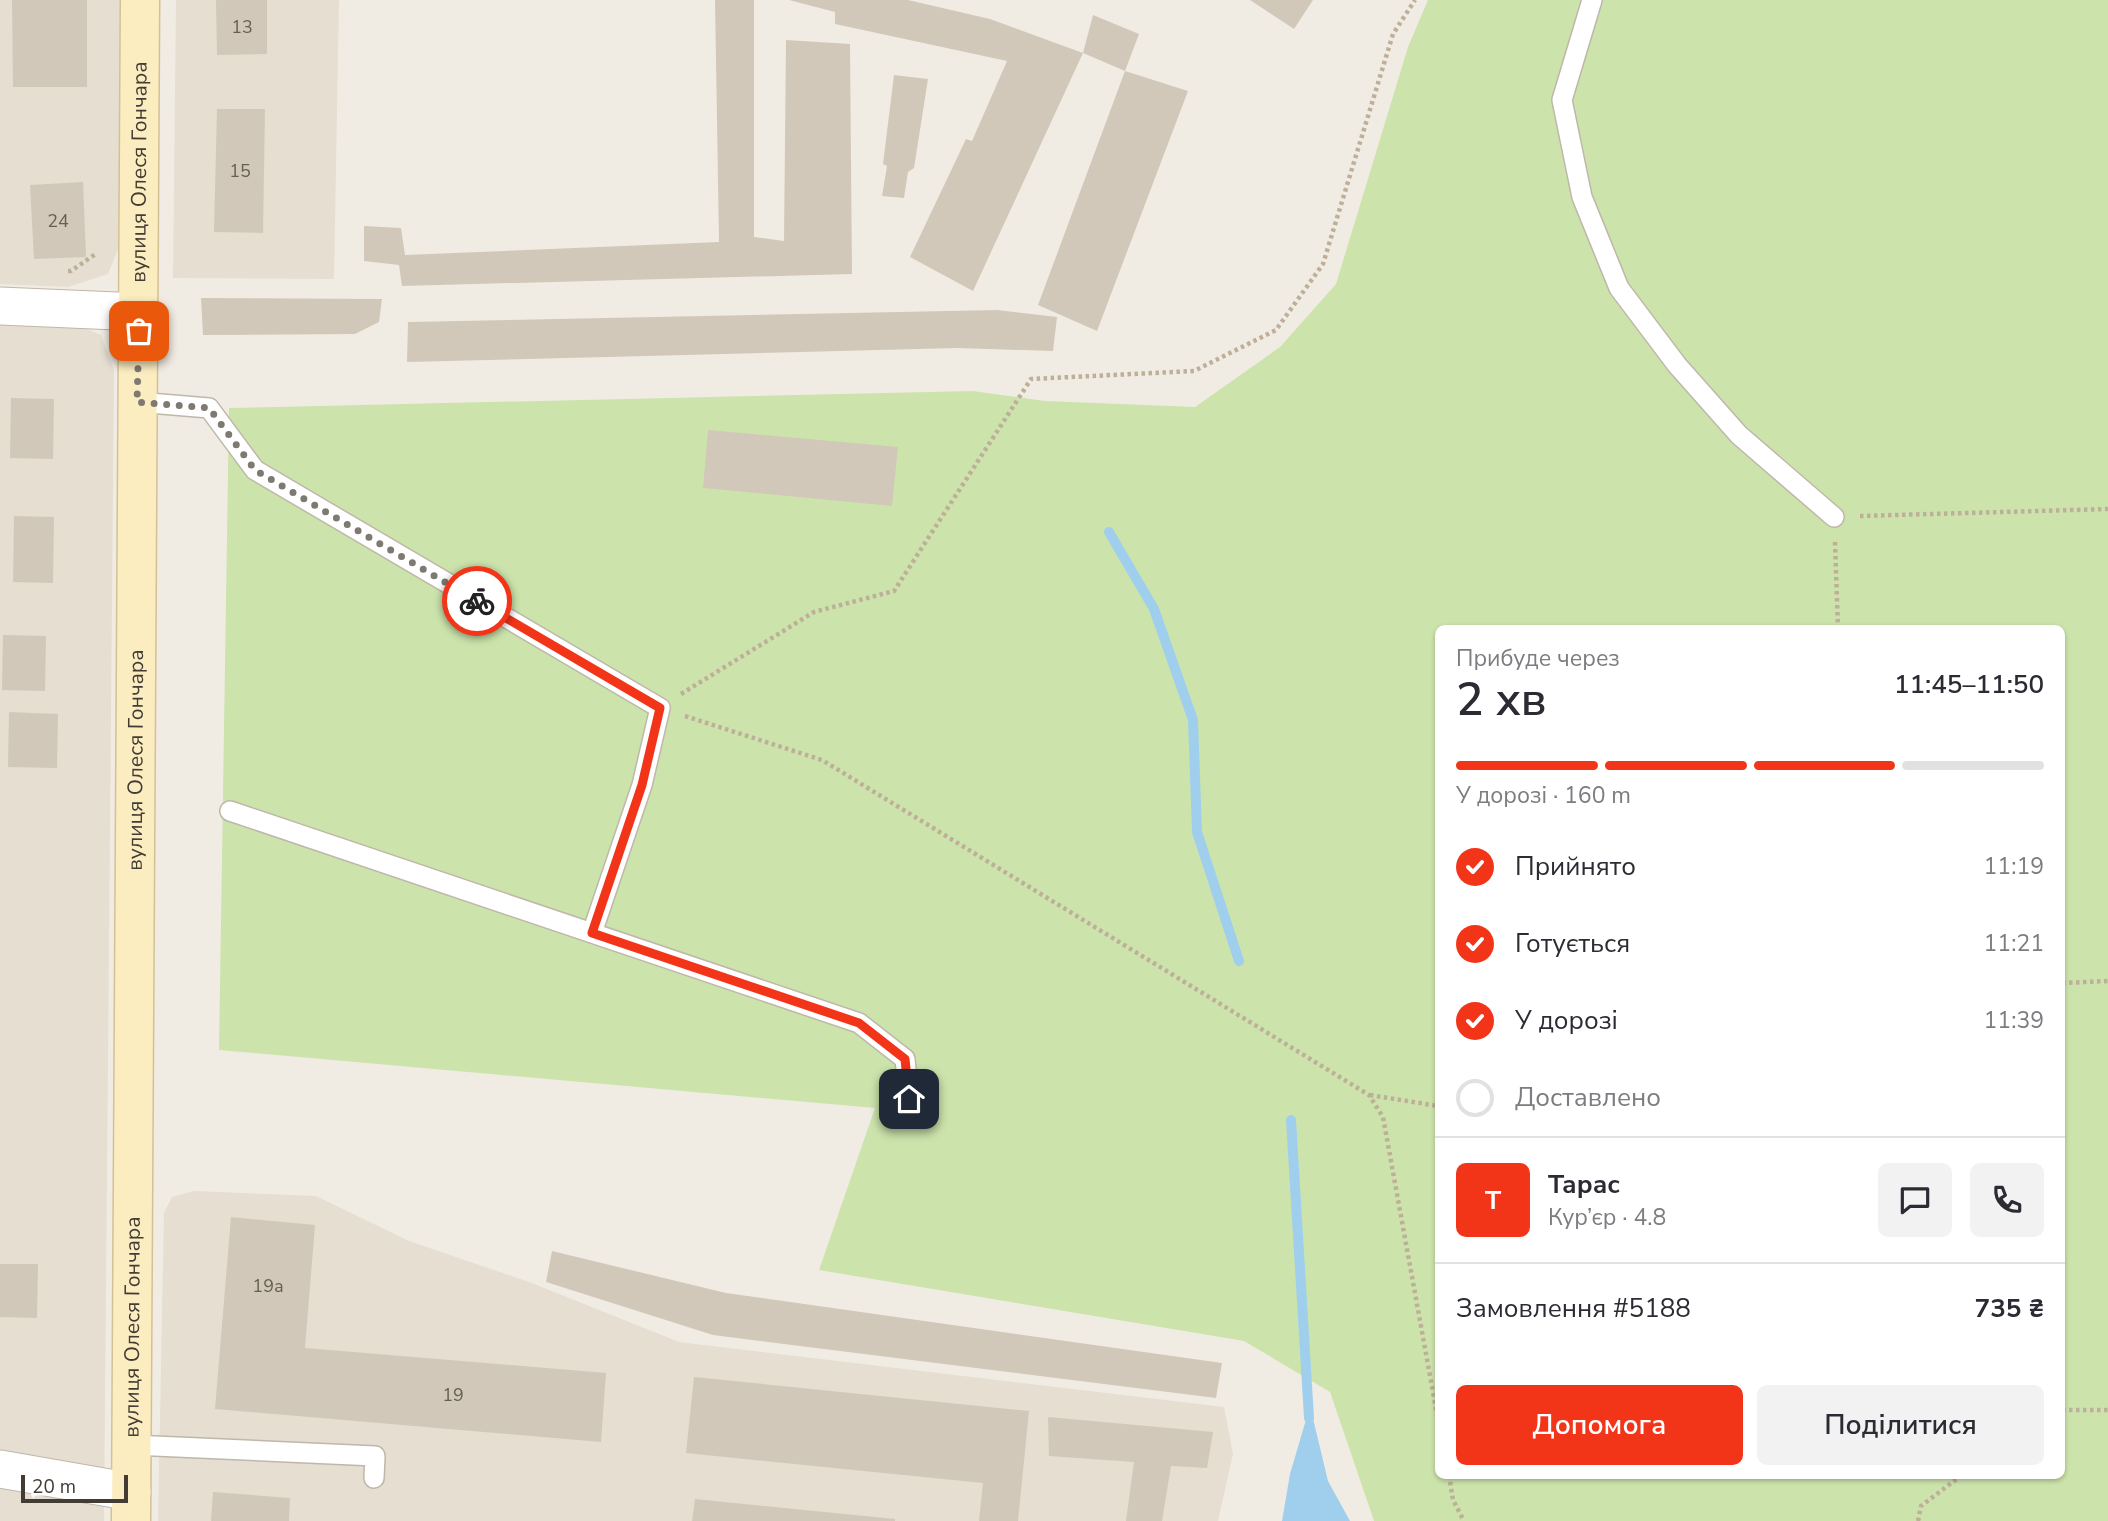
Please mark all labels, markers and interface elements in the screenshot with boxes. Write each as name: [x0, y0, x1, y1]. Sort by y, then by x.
house number: 13: [231, 15, 253, 39]
street label: вулиця Олеся Гончара: [124, 61, 154, 283]
house number: 15: [229, 159, 251, 183]
house number: 24: [47, 209, 69, 233]
pin: [109, 301, 169, 361]
icon: bag: [120, 312, 158, 350]
courier: [442, 566, 512, 636]
icon: bike: [458, 582, 496, 620]
text: Прибуде через: [1456, 643, 1620, 674]
street label: вулиця Олеся Гончара: [121, 649, 150, 871]
text: 11:45–11:50: [1894, 667, 2044, 702]
text: 2 хв: [1456, 668, 1546, 731]
text: У дорозі · 160 m: [1456, 780, 1631, 811]
icon: check: [1456, 848, 1494, 886]
text: Прийнято: [1515, 849, 1636, 884]
text: 11:19: [1984, 851, 2044, 882]
icon: check: [1456, 925, 1494, 963]
text: Готується: [1515, 926, 1630, 961]
text: 11:21: [1984, 928, 2044, 959]
icon: check: [1456, 1002, 1494, 1040]
text: У дорозі: [1515, 1003, 1618, 1038]
text: 11:39: [1984, 1005, 2044, 1036]
pin: [879, 1069, 939, 1129]
icon: home: [890, 1080, 928, 1118]
text: Доставлено: [1515, 1080, 1661, 1115]
button: chat: [1878, 1163, 1952, 1237]
button: phone: [1970, 1163, 2044, 1237]
text: Тарас: [1548, 1167, 1620, 1202]
text: Т: [1485, 1183, 1501, 1218]
text: Кур’єр · 4.8: [1548, 1202, 1666, 1233]
street label: вулиця Олеся Гончара: [117, 1216, 147, 1438]
house number: 19а: [252, 1274, 284, 1298]
text: Замовлення #5188: [1456, 1291, 1691, 1326]
text: 735 ₴: [1975, 1291, 2044, 1326]
house number: 19: [442, 1383, 464, 1407]
button: Допомога: [1456, 1385, 1743, 1465]
button: Поділитися: [1757, 1385, 2044, 1465]
scale bar: [21, 1472, 128, 1504]
text: 20 m: [32, 1474, 76, 1500]

